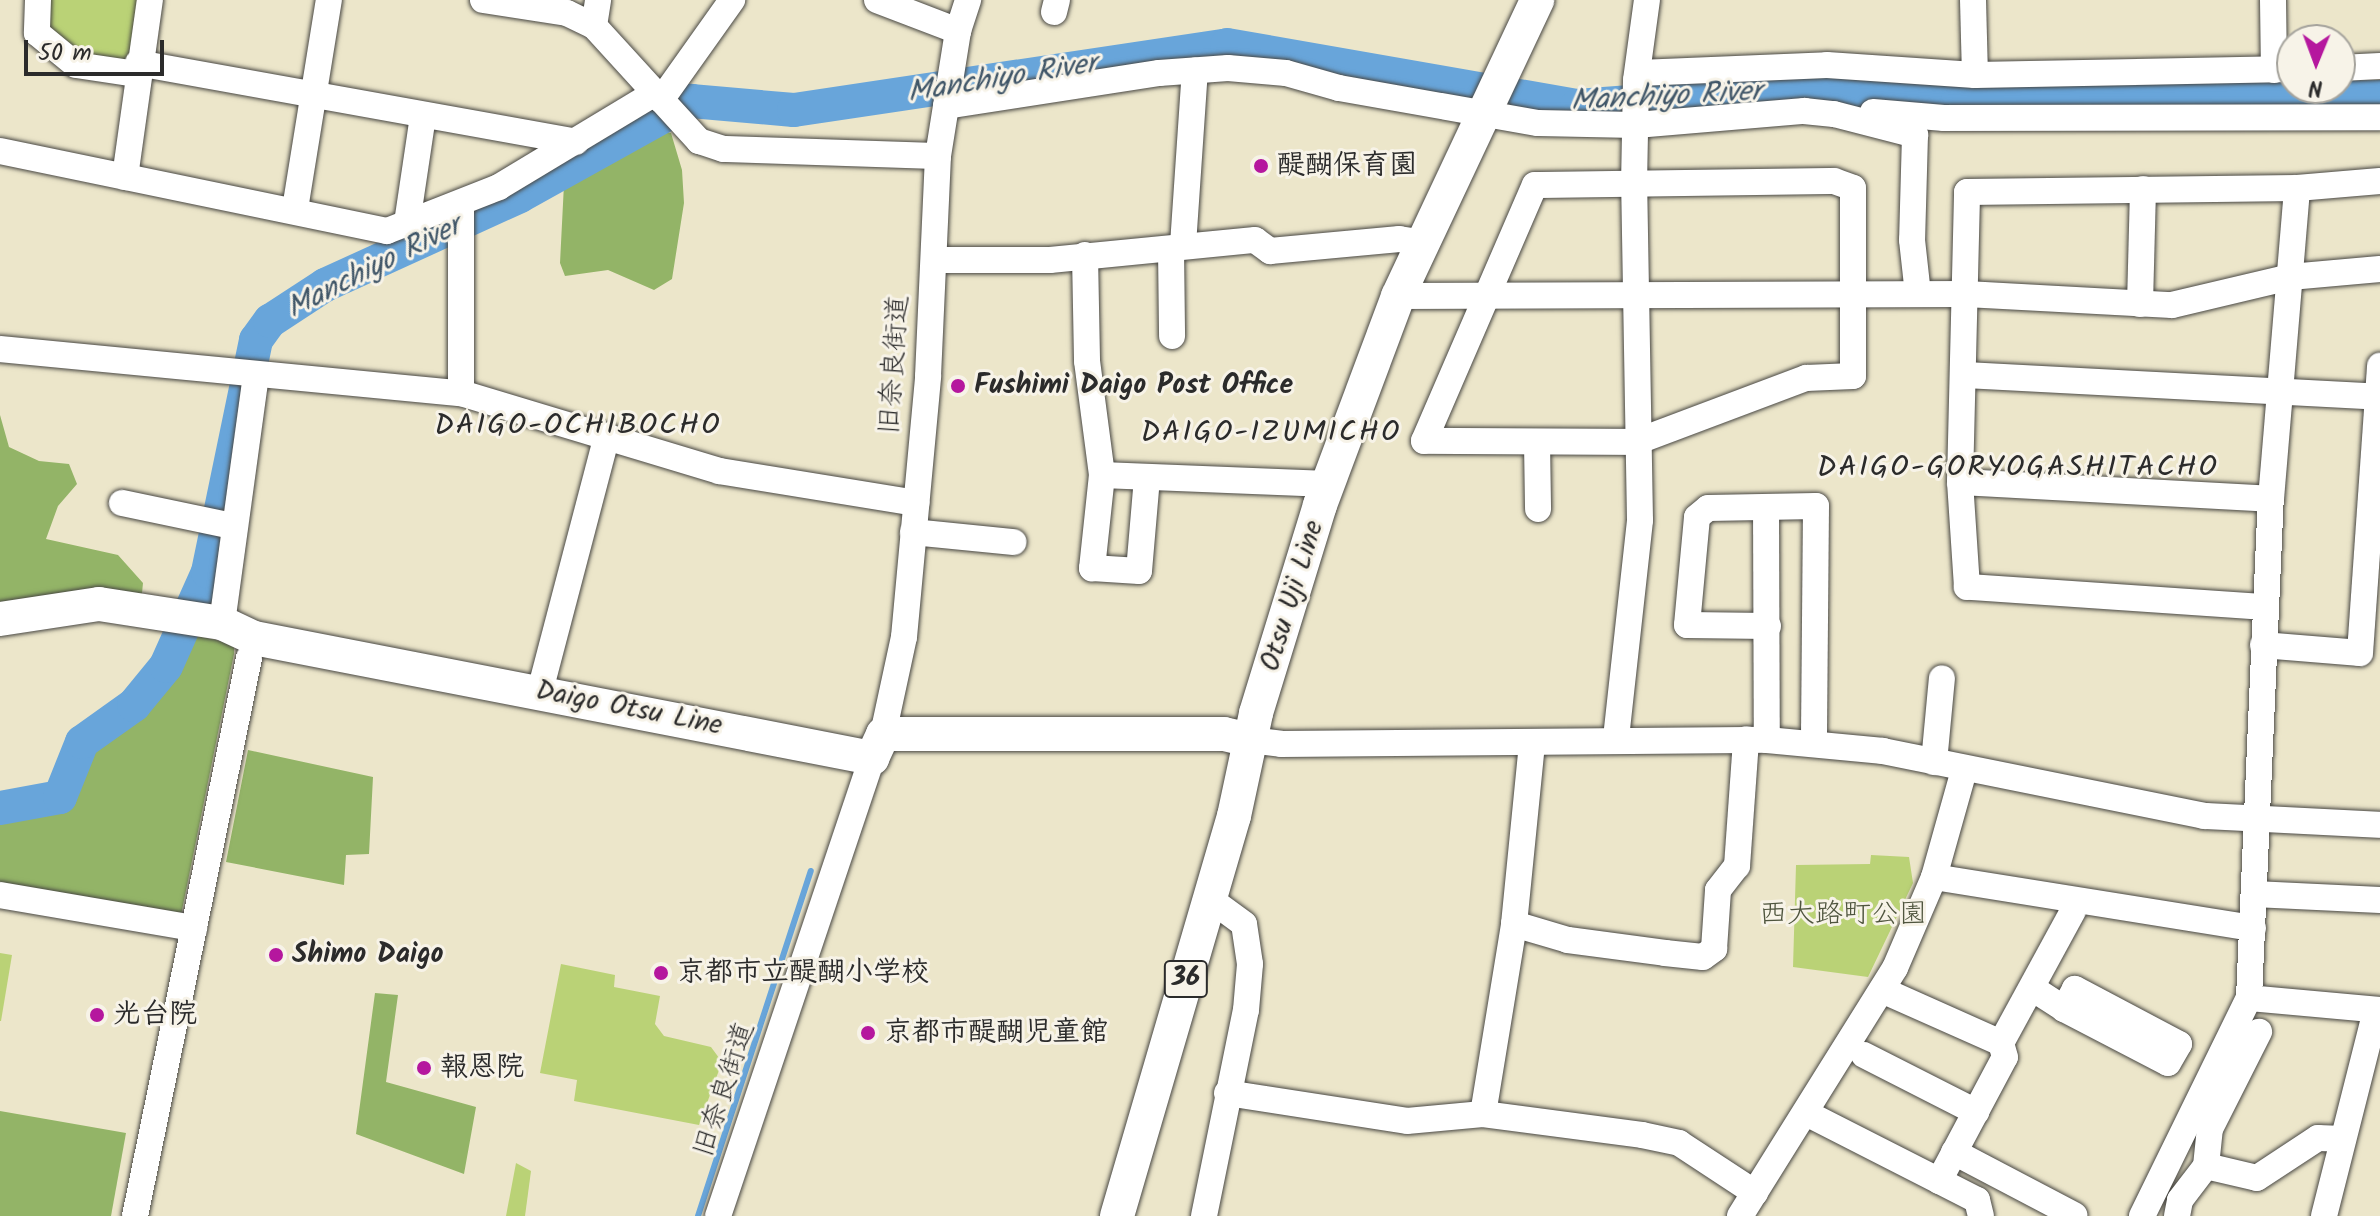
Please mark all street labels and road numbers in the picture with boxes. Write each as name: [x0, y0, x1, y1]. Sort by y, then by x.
street label: 旧奈良街道: [873, 294, 917, 436]
street label: Otsu Uji Line: [1254, 517, 1332, 675]
street label: Daigo Otsu Line: [533, 674, 725, 744]
road number: 36: [1162, 957, 1210, 1001]
street label: 旧奈良街道: [687, 1018, 763, 1162]

